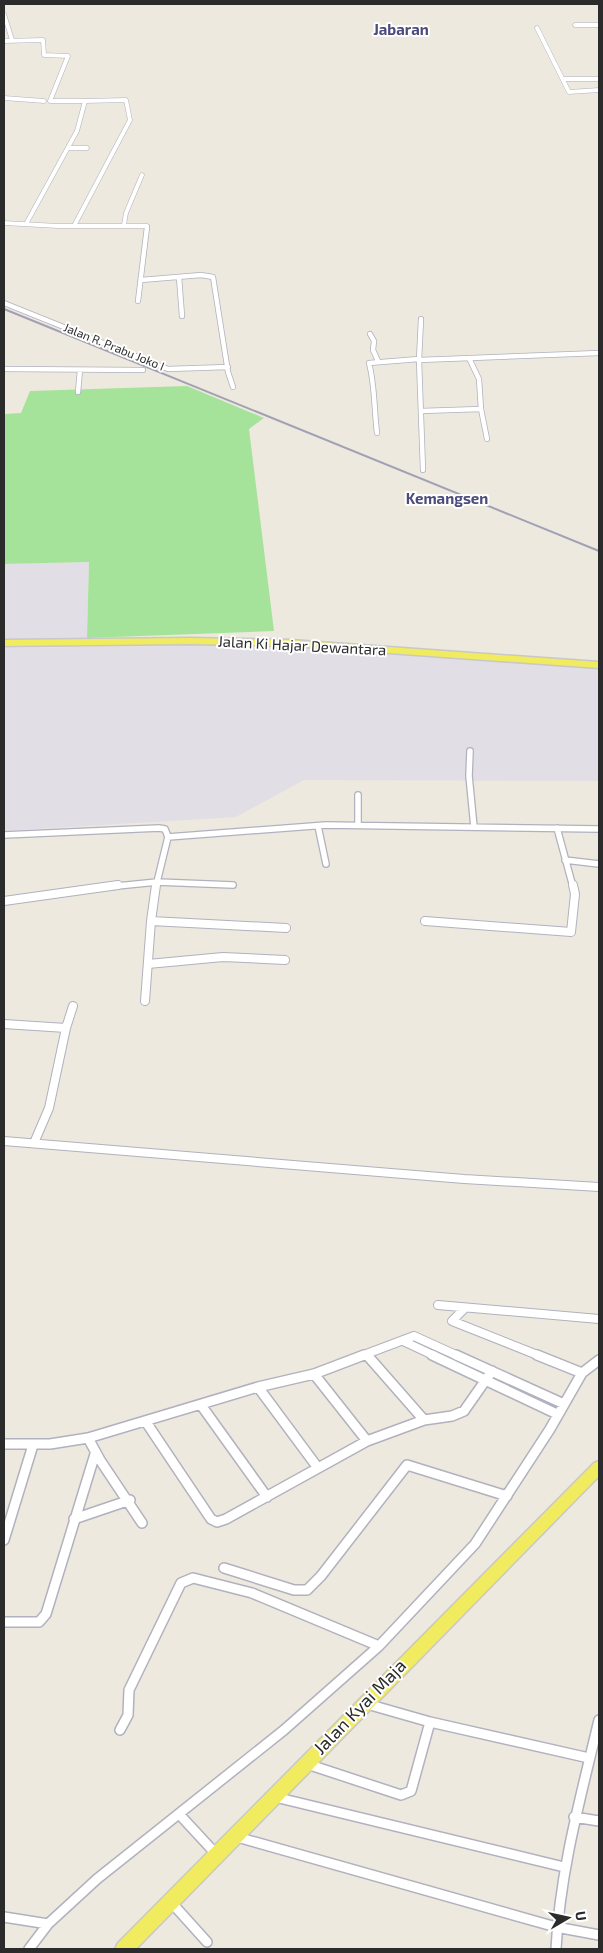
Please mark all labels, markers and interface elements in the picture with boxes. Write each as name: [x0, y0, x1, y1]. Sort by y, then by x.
district label: Jabaran: [373, 20, 429, 38]
street label: Jalan R. Prabu Joko I: [62, 319, 167, 373]
district label: Kemangsen: [406, 489, 488, 507]
street label: Jalan Ki Hajar Dewantara: [217, 632, 387, 659]
street label: Jalan Kyai Maja: [308, 1654, 410, 1758]
north arrow: [543, 1893, 593, 1943]
text: U: [572, 1910, 590, 1922]

